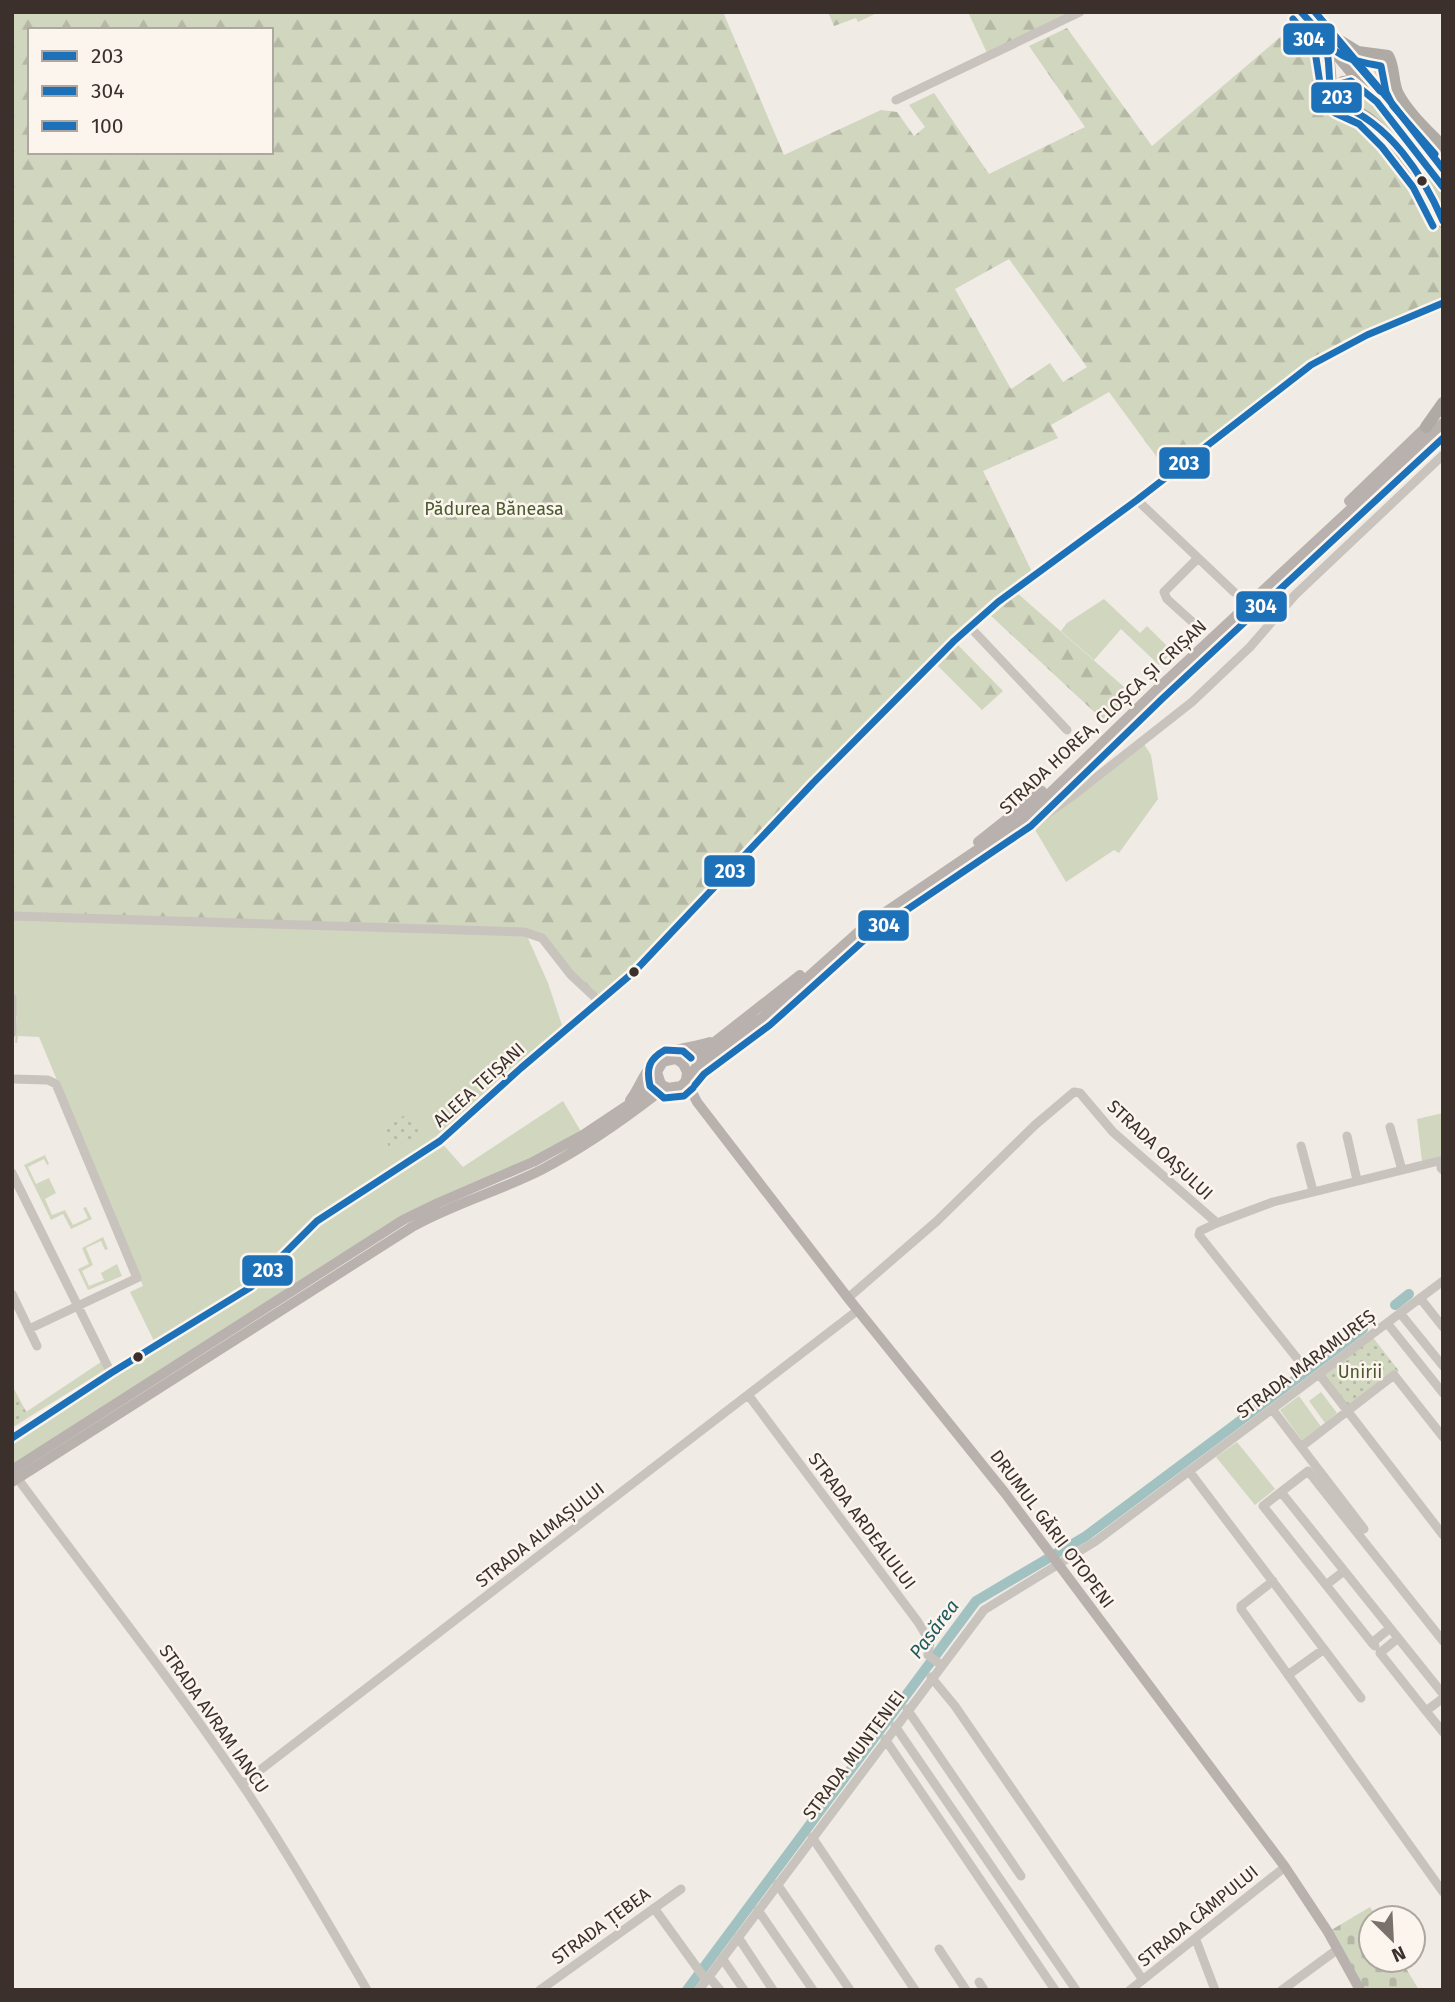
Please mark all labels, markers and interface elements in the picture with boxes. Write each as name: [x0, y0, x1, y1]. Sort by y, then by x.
line badge: 304: [1282, 22, 1336, 56]
legend: [28, 28, 273, 154]
text: 304: [1292, 28, 1325, 51]
text: 203: [91, 43, 123, 69]
text: 304: [91, 78, 124, 104]
line badge: 203: [1310, 81, 1363, 114]
text: 203: [1322, 86, 1352, 109]
text: 100: [91, 113, 124, 139]
unlabelled marker: [1415, 174, 1429, 188]
line badge: 203: [1158, 446, 1211, 480]
text: 203: [1169, 452, 1199, 475]
park label: Pădurea Băneasa: [424, 498, 564, 520]
line badge: 304: [1235, 590, 1288, 623]
text: 304: [1244, 595, 1277, 618]
street label: STRADA HOREA, CLOȘCA ȘI CRIȘAN: [995, 615, 1212, 820]
line badge: 203: [703, 854, 756, 888]
text: 203: [715, 860, 745, 883]
line badge: 304: [857, 909, 910, 942]
text: 304: [867, 914, 900, 937]
unlabelled marker: [627, 965, 641, 979]
street label: ALEEA TEIȘANI: [429, 1038, 530, 1133]
street label: STRADA OAȘULUI: [1102, 1095, 1217, 1205]
line badge: 203: [241, 1254, 294, 1287]
text: 203: [253, 1259, 283, 1282]
street label: STRADA MARAMUREȘ: [1232, 1305, 1380, 1424]
unlabelled marker: [131, 1350, 145, 1364]
park label: Unirii: [1338, 1361, 1382, 1383]
street label: DRUMUL GĂRII OTOPENI: [985, 1445, 1119, 1613]
street label: STRADA ARDEALULUI: [803, 1448, 921, 1594]
street label: STRADA ALMAȘULUI: [471, 1478, 609, 1593]
water label: Pasărea: [904, 1595, 964, 1663]
street label: STRADA AVRAM IANCU: [154, 1641, 274, 1797]
street label: STRADA MUNTENIEI: [798, 1686, 910, 1824]
street label: STRADA CÂMPULUI: [1133, 1861, 1263, 1971]
street label: STRADA ȚEBEA: [548, 1883, 656, 1970]
north arrow: [1357, 1904, 1427, 1974]
text: N: [1388, 1941, 1409, 1967]

